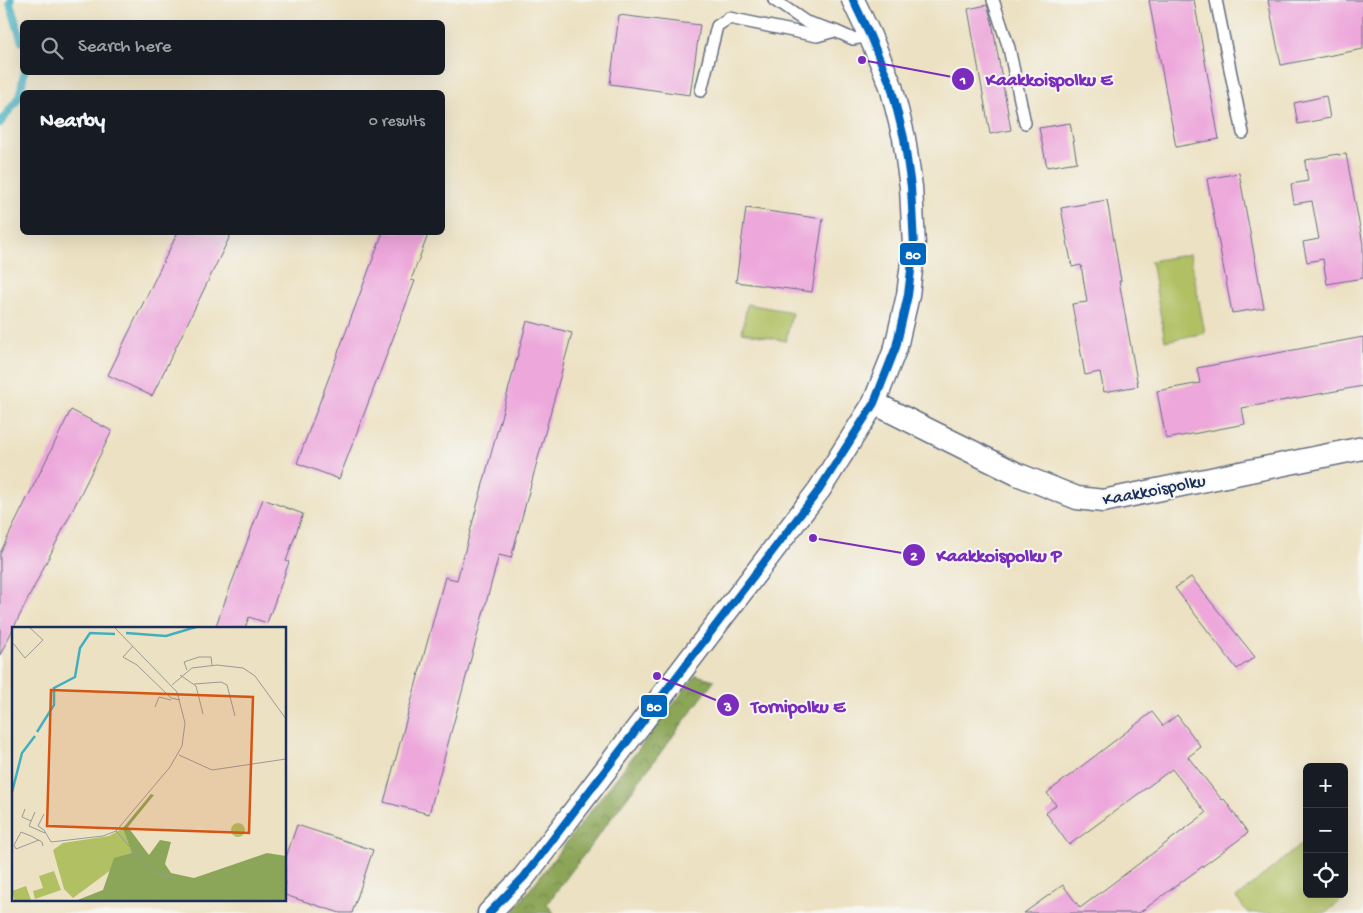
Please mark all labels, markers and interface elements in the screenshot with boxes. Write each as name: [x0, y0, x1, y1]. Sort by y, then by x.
search box: [20, 20, 445, 75]
icon: search: [38, 34, 66, 62]
text: Search here: [78, 36, 172, 59]
callout: Kaakkoispolku E: [951, 62, 1122, 96]
text: Kaakkoispolku E: [985, 70, 1113, 93]
text: 1: [959, 72, 966, 90]
text: Nearby: [40, 110, 105, 135]
text: 0 results: [369, 113, 425, 132]
line badge: 80: [899, 242, 927, 266]
text: 80: [905, 248, 921, 265]
street label: Kaakkoispolku: [1101, 471, 1208, 512]
callout: Kaakkoispolku P: [902, 538, 1072, 572]
text: Kaakkoispolku P: [935, 546, 1063, 569]
text: 2: [910, 548, 918, 566]
inset map: [12, 627, 286, 900]
callout: Tornipolku E: [715, 688, 855, 722]
line badge: 80: [640, 694, 668, 718]
text: Tornipolku E: [749, 697, 846, 720]
text: 3: [723, 699, 732, 717]
text: 80: [646, 700, 662, 717]
map controls: [1303, 763, 1348, 898]
button: +: [1303, 763, 1348, 808]
button: −: [1303, 808, 1348, 853]
button: locate: [1303, 853, 1348, 898]

